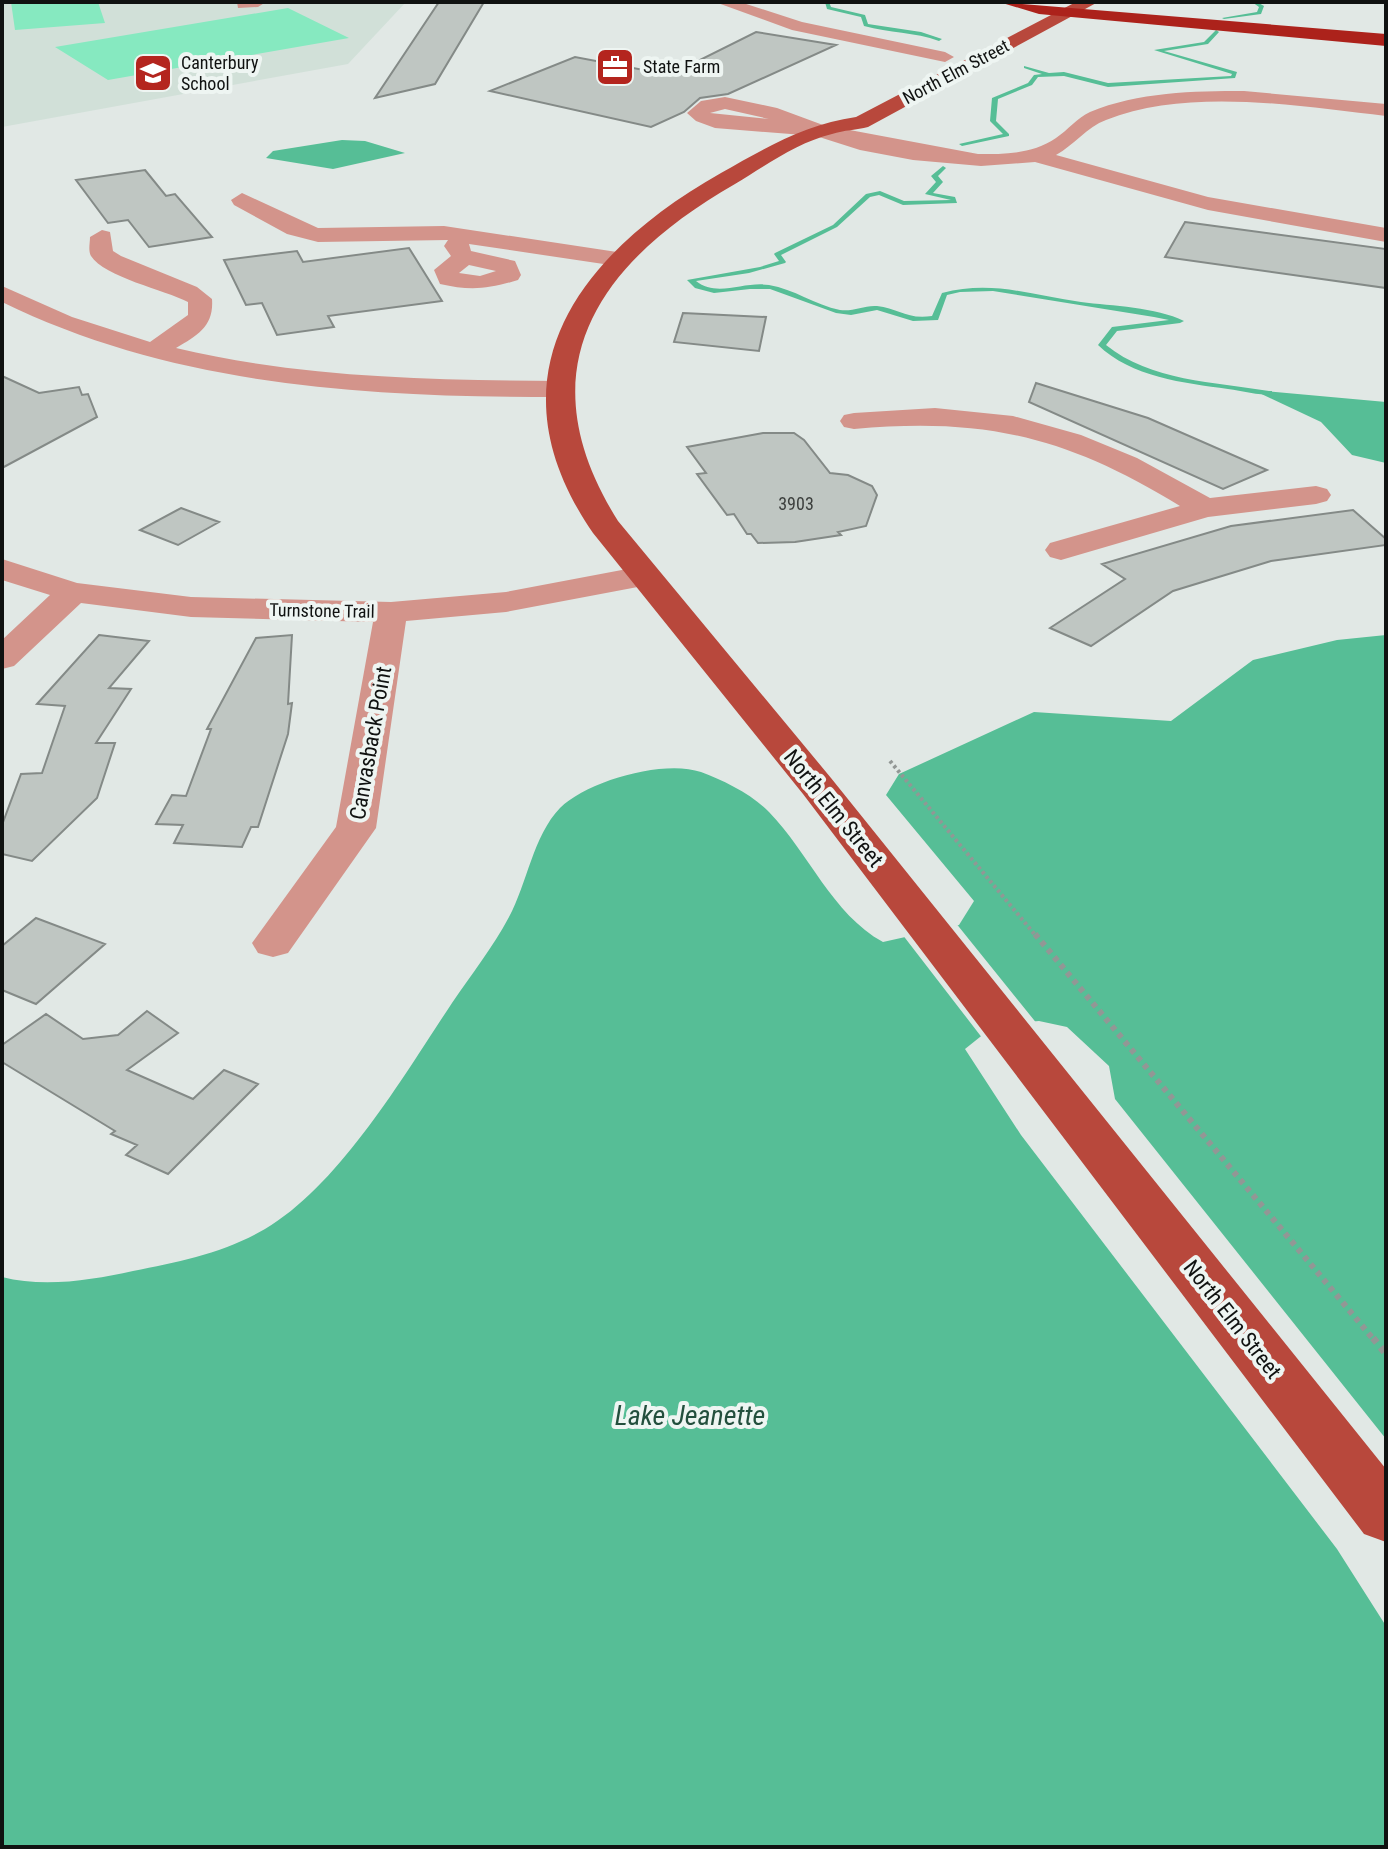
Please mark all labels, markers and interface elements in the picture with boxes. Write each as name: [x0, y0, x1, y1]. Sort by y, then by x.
street label: North Elm Street: [899, 35, 1012, 108]
office icon: State Farm: [594, 46, 636, 88]
school or university icon: Canterbury School: [132, 52, 174, 94]
place label: Canterbury School: [181, 52, 259, 94]
place label: State Farm: [643, 56, 720, 77]
house number: 3903: [778, 493, 814, 514]
street label: Turnstone Trail: [269, 599, 375, 622]
street label: Canvasback Point: [345, 664, 396, 822]
street label: North Elm Street: [779, 745, 888, 872]
street label: North Elm Street: [1179, 1255, 1287, 1383]
water label: Lake Jeanette: [615, 1399, 765, 1432]

